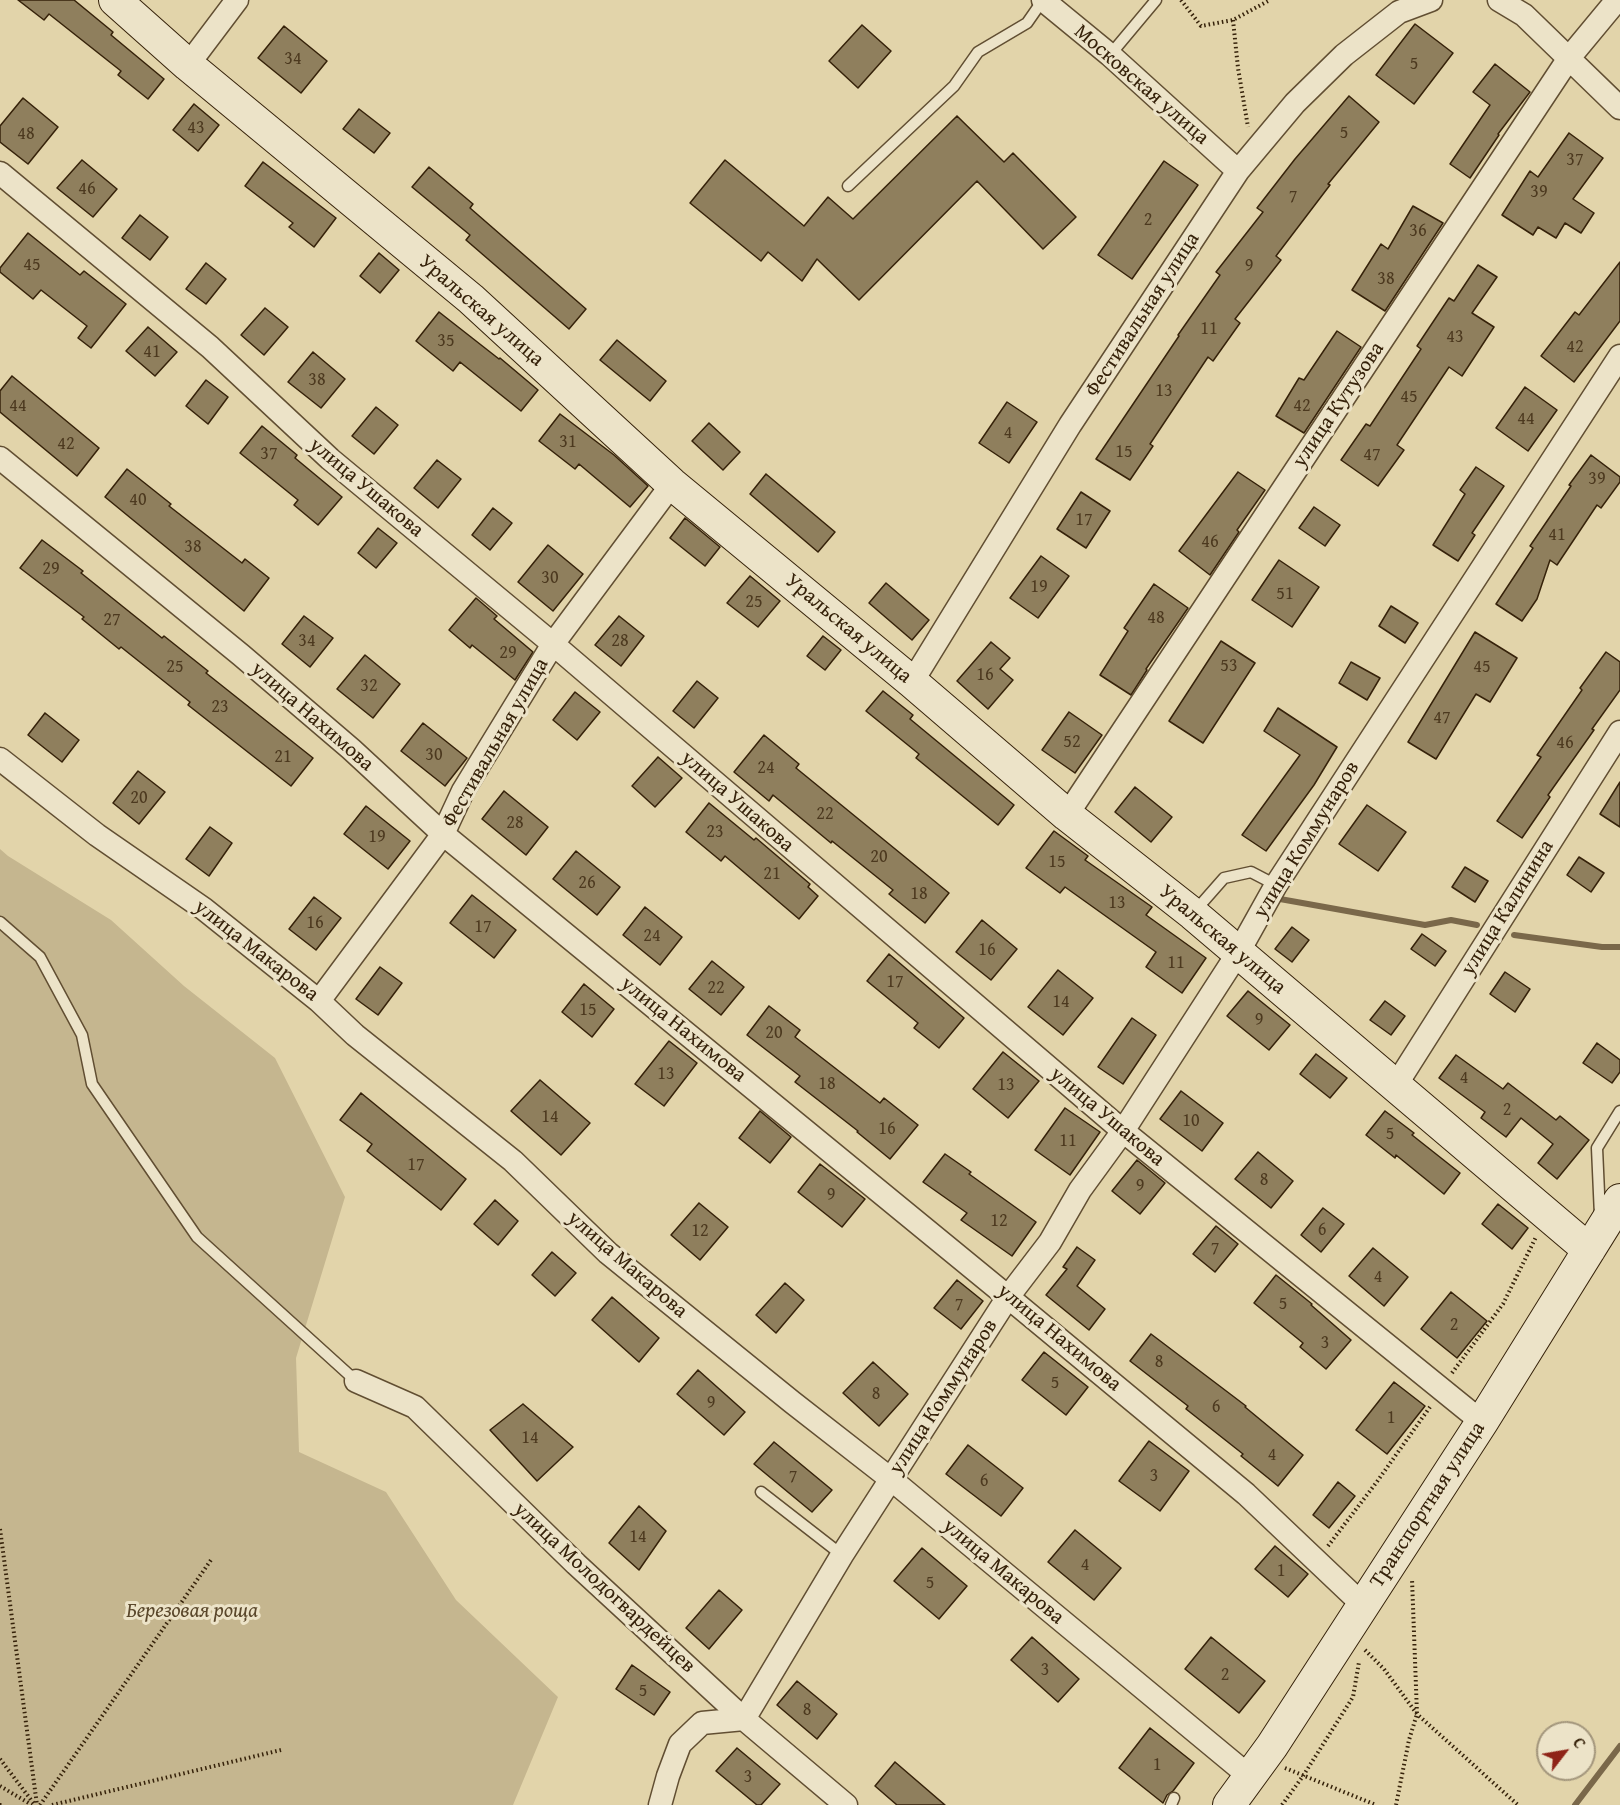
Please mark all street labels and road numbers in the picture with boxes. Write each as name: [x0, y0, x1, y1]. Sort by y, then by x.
street label: Московская улица: [1068, 19, 1214, 151]
street label: Фестивальная улица: [1080, 228, 1206, 402]
street label: Уральская улица: [413, 250, 549, 372]
street label: улица Кутузова: [1288, 338, 1390, 472]
street label: улица Ушакова: [304, 433, 428, 543]
street label: Уральская улица: [779, 569, 917, 689]
street label: Фестивальная улица: [437, 654, 555, 832]
street label: улица Нахимова: [245, 657, 379, 777]
street label: улица Ушакова: [675, 746, 799, 858]
street label: улица Коммунаров: [1249, 757, 1365, 923]
street label: улица Калинина: [1456, 836, 1560, 980]
street label: Уральская улица: [1153, 880, 1291, 1000]
street label: улица Макарова: [189, 895, 323, 1007]
street label: улица Нахимова: [615, 972, 751, 1088]
street label: улица Ушакова: [1045, 1062, 1169, 1172]
street label: улица Макарова: [562, 1206, 692, 1324]
street label: улица Нахимова: [992, 1279, 1126, 1397]
street label: улица Коммунаров: [884, 1315, 1004, 1479]
street label: Транспортная улица: [1365, 1417, 1491, 1593]
street label: улица Молодогвардейцев: [508, 1497, 700, 1679]
street label: улица Макарова: [937, 1514, 1069, 1630]

